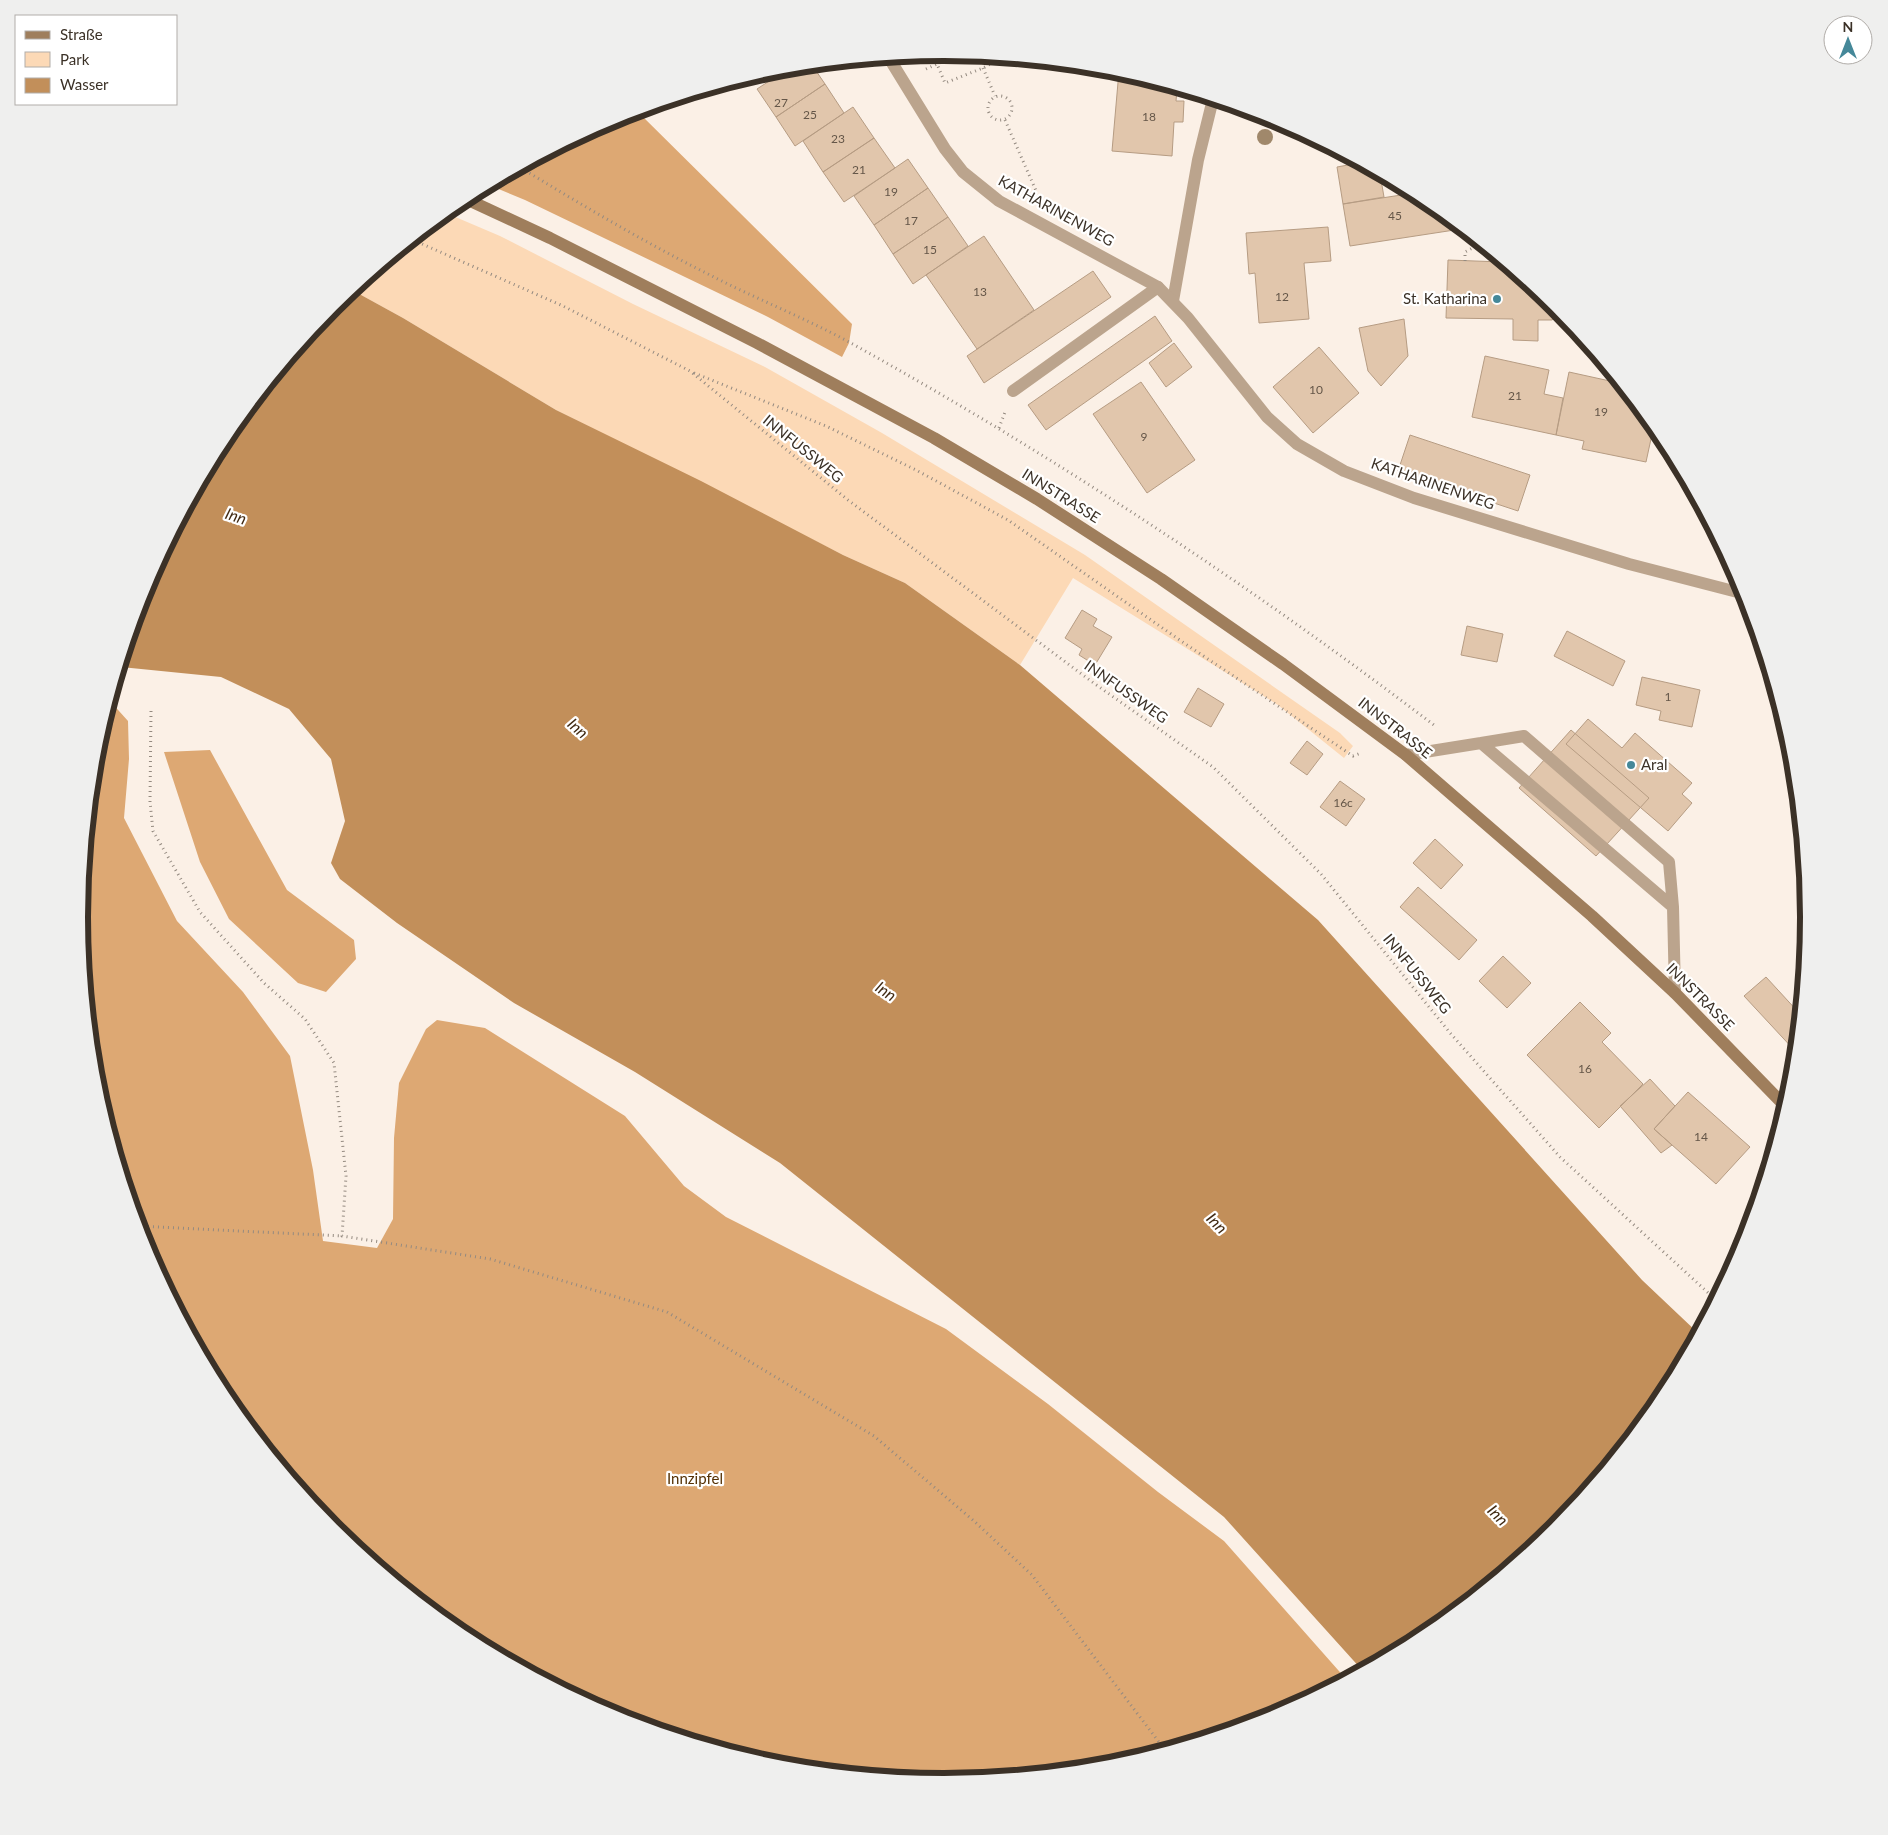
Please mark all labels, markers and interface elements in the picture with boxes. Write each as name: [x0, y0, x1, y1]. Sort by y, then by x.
legend: [15, 15, 178, 105]
north arrow: [1823, 15, 1873, 65]
text: N: [1843, 18, 1853, 35]
text: Straße: [60, 25, 103, 43]
text: Park: [60, 50, 90, 68]
text: Wasser: [60, 75, 109, 93]
house number: 27: [774, 95, 788, 110]
house number: 25: [803, 107, 817, 122]
house number: 18: [1142, 109, 1156, 124]
house number: 23: [831, 131, 845, 146]
house number: 21: [852, 162, 866, 177]
street label: KATHARINENWEG: [995, 171, 1118, 249]
house number: 19: [884, 184, 898, 199]
house number: 45: [1388, 208, 1402, 223]
house number: 17: [904, 213, 918, 228]
house number: 15: [923, 242, 937, 257]
house number: 13: [973, 284, 987, 299]
house number: 12: [1275, 289, 1289, 304]
place label: St. Katharina: [1403, 289, 1487, 307]
marker: St. Katharina: [1491, 293, 1503, 305]
house number: 10: [1309, 382, 1323, 397]
house number: 21: [1508, 388, 1522, 403]
house number: 19: [1594, 404, 1608, 419]
street label: INNFUSSWEG: [760, 410, 847, 486]
house number: 9: [1141, 429, 1148, 444]
street label: KATHARINENWEG: [1369, 453, 1498, 513]
street label: INNSTRASSE: [1019, 464, 1104, 526]
water label: Inn: [223, 503, 249, 528]
street label: INNFUSSWEG: [1081, 656, 1172, 727]
house number: 1: [1665, 689, 1672, 704]
street label: INNSTRASSE: [1355, 693, 1436, 762]
water label: Inn: [564, 714, 593, 742]
place label: Aral: [1641, 755, 1667, 773]
marker: Aral: [1625, 759, 1637, 771]
house number: 16c: [1333, 795, 1353, 810]
street label: INNFUSSWEG: [1380, 930, 1456, 1017]
street label: INNSTRASSE: [1663, 959, 1738, 1034]
water label: Inn: [872, 977, 900, 1004]
house number: 16: [1578, 1061, 1592, 1076]
house number: 14: [1694, 1129, 1708, 1144]
water label: Inn: [1203, 1208, 1232, 1237]
park label: Innzipfel: [667, 1469, 723, 1487]
water label: Inn: [1484, 1500, 1513, 1529]

